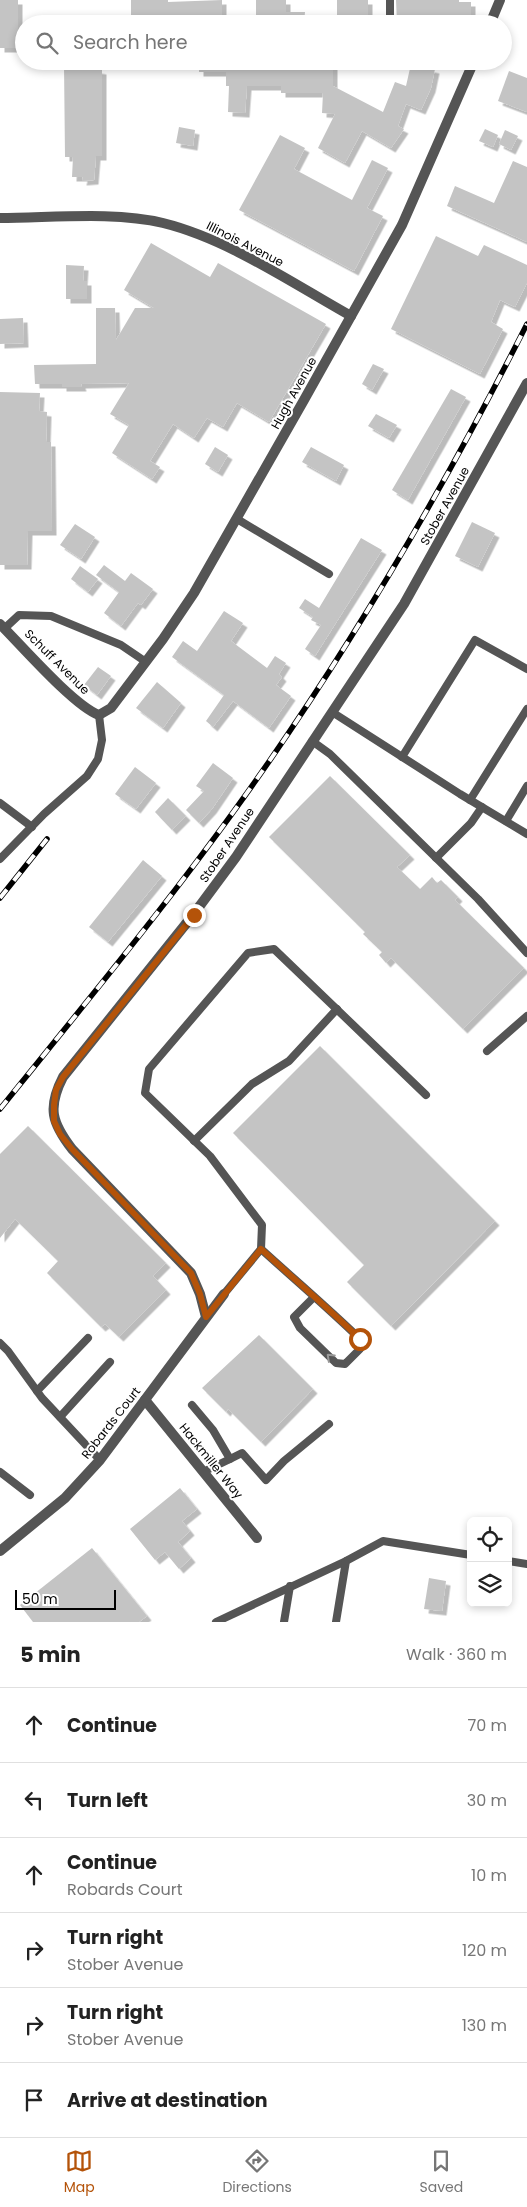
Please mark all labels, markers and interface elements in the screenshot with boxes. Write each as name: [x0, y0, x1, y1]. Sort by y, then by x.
search box: [15, 15, 512, 70]
icon: search: [33, 29, 61, 57]
text: Search here: [73, 29, 187, 56]
street label: Illinois Avenue: [204, 217, 287, 270]
street label: Hugh Avenue: [267, 354, 320, 432]
street label: Stober Avenue: [416, 463, 473, 548]
street label: Schuff Avenue: [21, 625, 94, 698]
street label: Stober Avenue: [195, 804, 258, 886]
route end: [183, 904, 206, 927]
route start: [349, 1328, 372, 1351]
one-way arrow: [327, 1354, 336, 1363]
street label: Robards Court: [77, 1383, 144, 1462]
street label: Hackmiller Way: [176, 1419, 247, 1502]
map controls: [467, 1517, 512, 1607]
button: locate: [467, 1517, 512, 1562]
button: layers: [467, 1562, 512, 1607]
scale bar: [15, 1587, 116, 1610]
text: 50 m: [22, 1589, 58, 1609]
text: 5 min: [20, 1640, 81, 1669]
text: Walk · 360 m: [406, 1643, 507, 1666]
icon: ahead: [20, 1711, 48, 1739]
text: Continue: [67, 1712, 157, 1739]
text: 70 m: [467, 1714, 507, 1737]
icon: left: [20, 1786, 48, 1814]
text: Turn left: [67, 1787, 148, 1814]
text: 30 m: [467, 1789, 507, 1812]
text: Continue: [67, 1849, 157, 1876]
icon: ahead: [20, 1861, 48, 1889]
text: 10 m: [471, 1864, 507, 1887]
text: Robards Court: [67, 1878, 183, 1901]
text: Turn right: [67, 1924, 163, 1951]
icon: right: [20, 1936, 48, 1964]
text: 120 m: [462, 1939, 507, 1962]
text: Stober Avenue: [67, 1953, 184, 1976]
text: Turn right: [67, 1999, 163, 2026]
icon: right: [20, 2011, 48, 2039]
text: 130 m: [462, 2014, 507, 2037]
text: Stober Avenue: [67, 2028, 184, 2051]
icon: arrive: [20, 2086, 48, 2114]
text: Arrive at destination: [67, 2087, 268, 2114]
tab: Map: [64, 2147, 95, 2198]
tab: Directions: [222, 2147, 292, 2198]
tab: Saved: [419, 2147, 463, 2198]

